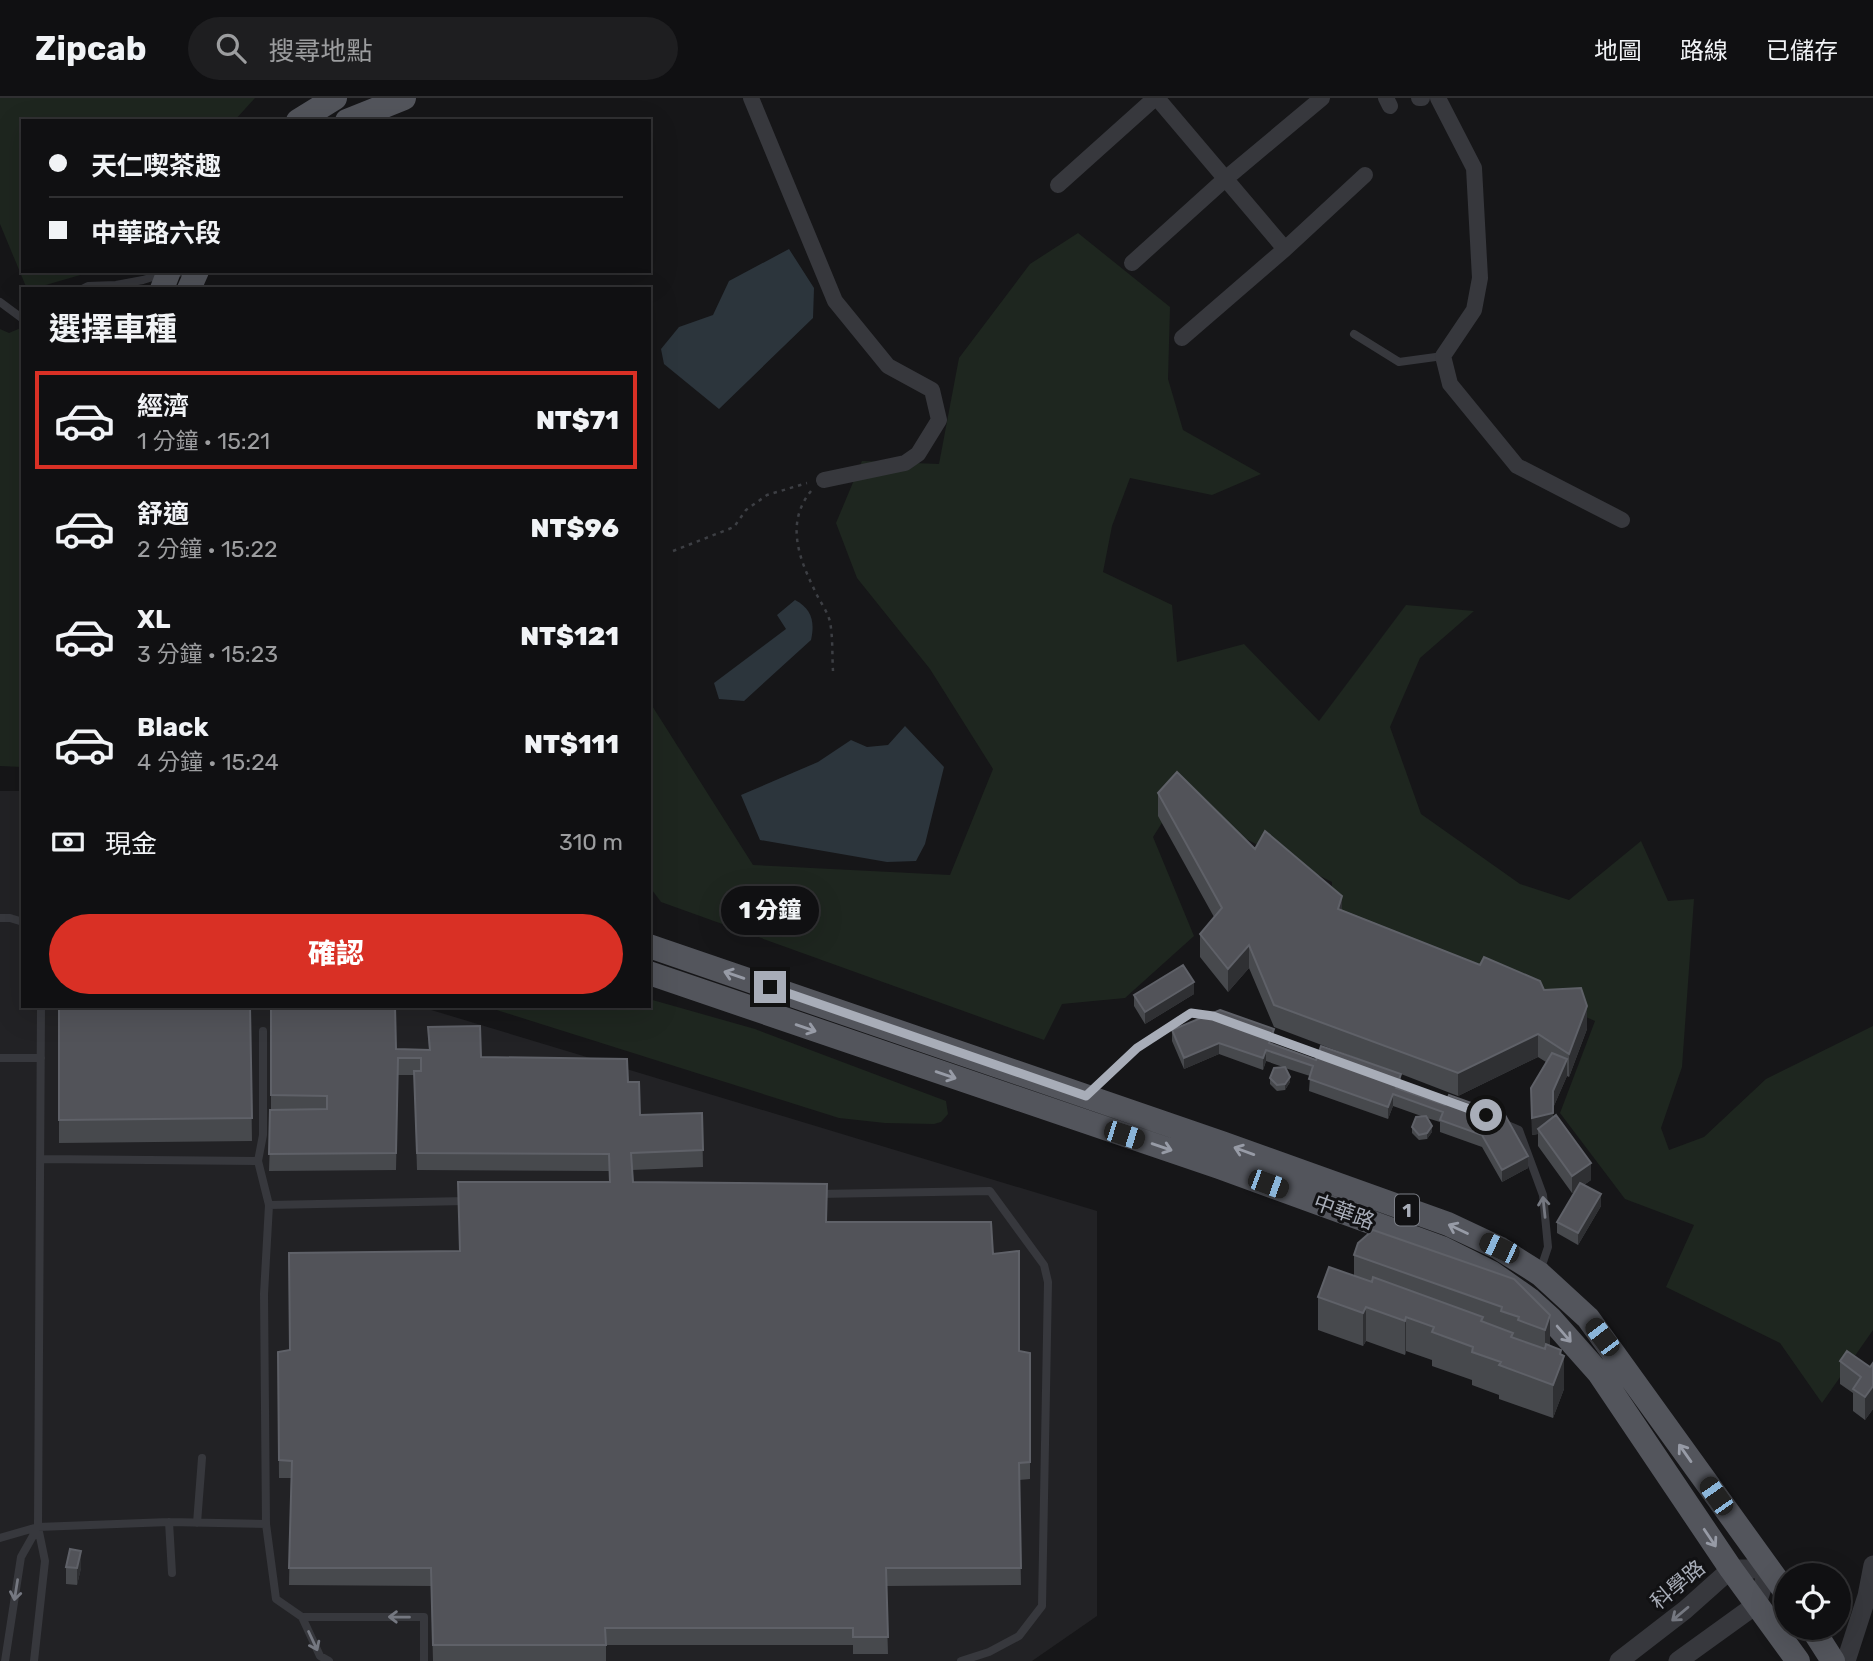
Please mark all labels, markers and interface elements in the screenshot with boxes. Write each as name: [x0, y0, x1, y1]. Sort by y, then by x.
search box: [188, 17, 678, 80]
text: Zipcab: [35, 29, 146, 68]
icon: search: [212, 29, 250, 67]
text: 搜尋地點: [268, 36, 373, 67]
text: 地圖: [1594, 37, 1642, 65]
text: 路線: [1680, 37, 1728, 65]
text: 已儲存: [1766, 37, 1838, 65]
text: 天仁喫茶趣: [91, 151, 221, 182]
text: 中華路六段: [91, 218, 221, 249]
text: 選擇車種: [49, 310, 177, 348]
icon: car: [53, 389, 116, 452]
text: 經濟: [137, 391, 189, 422]
text: NT$71: [536, 405, 619, 436]
text: 1 分鐘 · 15:21: [137, 427, 270, 455]
icon: car: [53, 497, 116, 560]
text: 舒適: [137, 499, 189, 530]
text: NT$96: [531, 513, 619, 544]
text: 2 分鐘 · 15:22: [137, 535, 277, 563]
text: XL: [137, 604, 170, 635]
icon: car: [53, 605, 116, 668]
text: NT$121: [520, 621, 619, 652]
text: 3 分鐘 · 15:23: [137, 640, 278, 668]
text: Black: [137, 712, 209, 743]
icon: car: [53, 713, 116, 776]
text: NT$111: [524, 729, 619, 760]
text: 4 分鐘 · 15:24: [137, 748, 279, 776]
icon: cash: [49, 823, 87, 861]
text: 310 m: [559, 828, 623, 856]
text: 現金: [105, 829, 157, 860]
callout: 1 分鐘: [721, 886, 819, 934]
text: 1 分鐘: [739, 896, 801, 924]
button: 確認: [49, 914, 623, 994]
one-way arrow: [724, 968, 746, 980]
route end: [754, 971, 786, 1003]
one-way arrow: [795, 1023, 817, 1035]
one-way arrow: [935, 1070, 957, 1082]
route start: [1470, 1099, 1502, 1131]
car: [1101, 1119, 1148, 1151]
one-way arrow: [1150, 1142, 1172, 1155]
one-way arrow: [1234, 1144, 1256, 1157]
car: [1245, 1167, 1292, 1201]
street label: 中華路: [1310, 1189, 1378, 1234]
road number: 1: [1395, 1194, 1419, 1226]
one-way arrow: [1537, 1196, 1550, 1219]
one-way arrow: [1448, 1222, 1469, 1235]
car: [1476, 1230, 1523, 1266]
car: [1581, 1314, 1624, 1360]
one-way arrow: [1556, 1324, 1572, 1342]
one-way arrow: [1678, 1444, 1693, 1463]
car: [1696, 1473, 1737, 1519]
one-way arrow: [1703, 1528, 1717, 1547]
street label: 科學路: [1646, 1555, 1710, 1614]
map controls: [1774, 1563, 1851, 1640]
button: locate: [1774, 1563, 1851, 1640]
one-way arrow: [9, 1578, 22, 1601]
one-way arrow: [1671, 1606, 1689, 1622]
one-way arrow: [388, 1610, 411, 1624]
one-way arrow: [307, 1630, 321, 1651]

